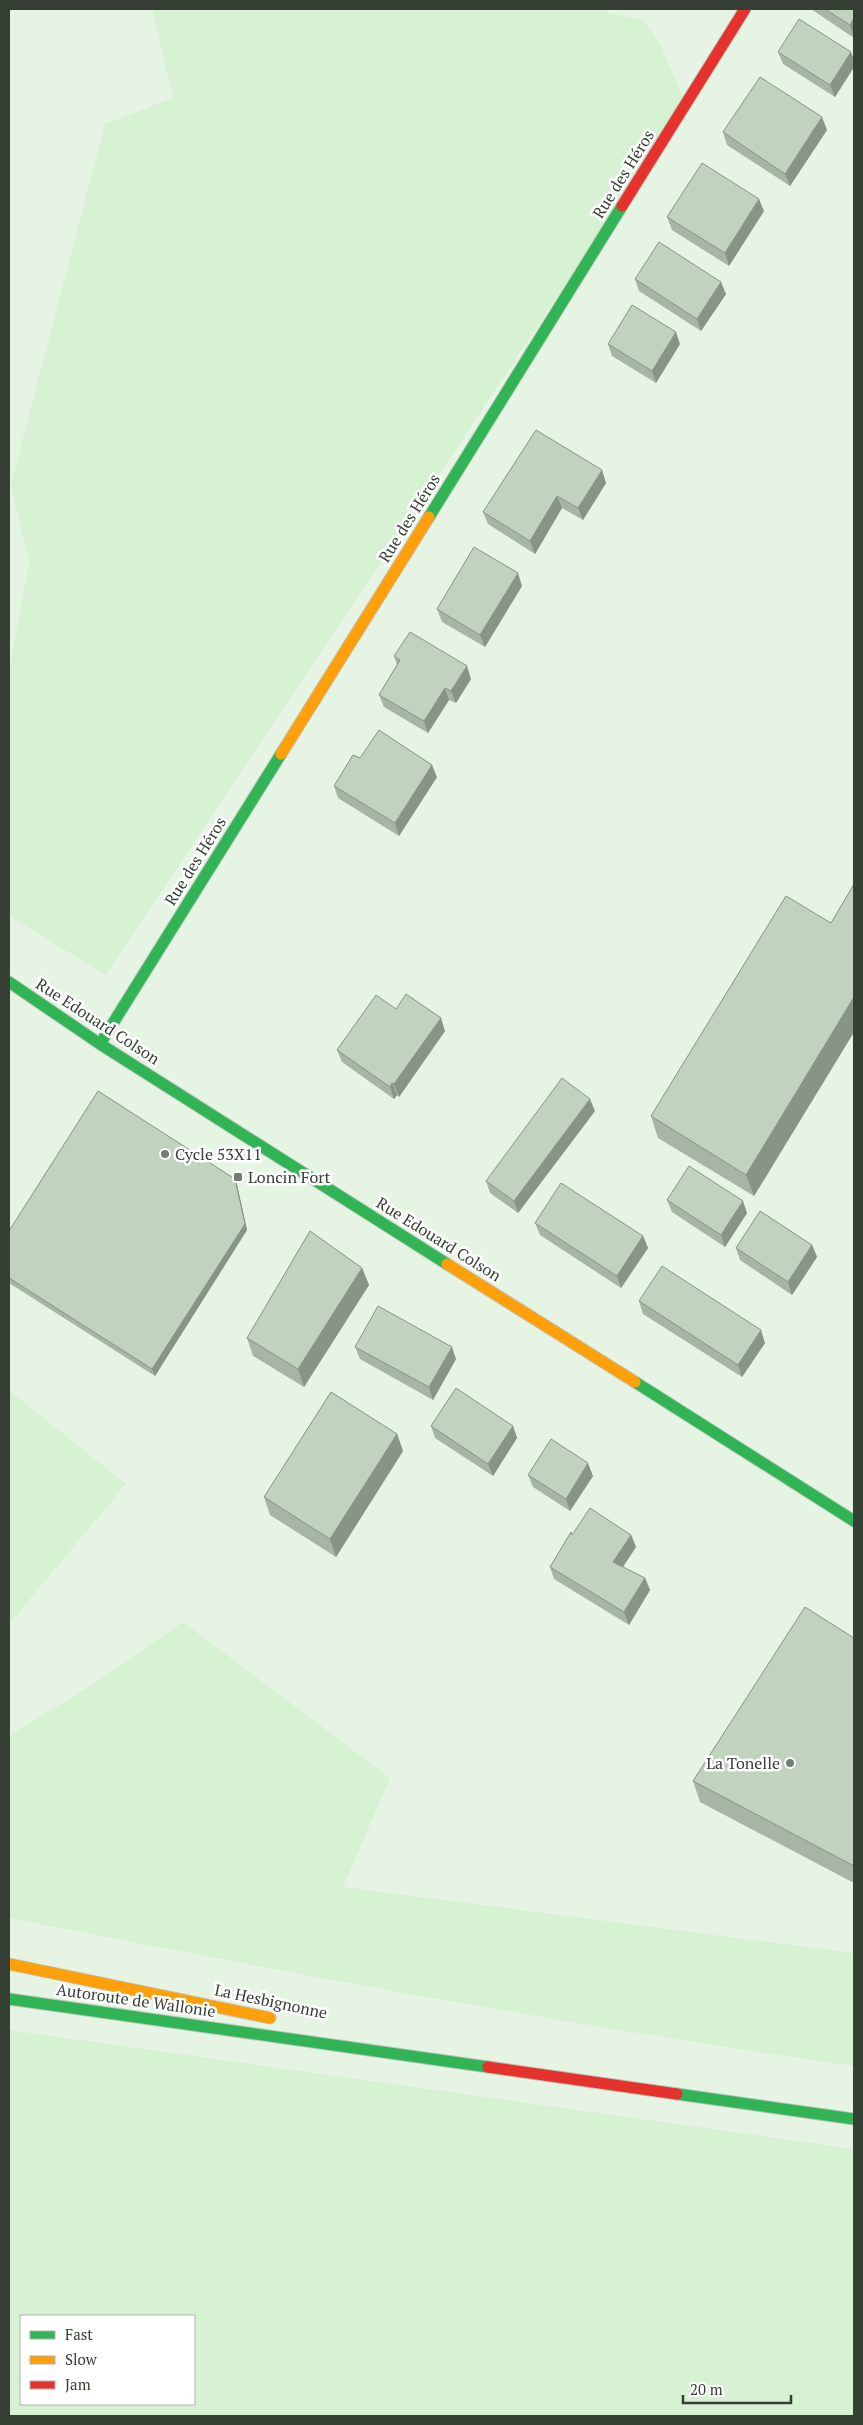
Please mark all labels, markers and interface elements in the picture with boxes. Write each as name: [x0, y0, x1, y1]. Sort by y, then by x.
street label: Rue des Héros: [587, 125, 659, 223]
street label: Rue des Héros: [373, 469, 445, 567]
street label: Rue des Héros: [159, 812, 231, 910]
street label: Rue Edouard Colson: [32, 973, 165, 1070]
place label: Cycle 53X11: [175, 1143, 262, 1165]
marker: Cycle 53X11: [159, 1148, 171, 1160]
place label: Loncin Fort: [248, 1166, 330, 1188]
marker: Loncin Fort: [232, 1171, 244, 1183]
street label: Rue Edouard Colson: [372, 1192, 506, 1287]
place label: La Tonelle: [706, 1752, 780, 1774]
marker: La Tonelle: [784, 1757, 796, 1769]
street label: Autoroute de Wallonie: [55, 1978, 217, 2022]
street label: La Hesbignonne: [213, 1978, 329, 2024]
legend: [20, 2315, 195, 2405]
text: Fast: [65, 2324, 93, 2344]
text: Slow: [65, 2349, 98, 2369]
scale bar: [683, 2372, 790, 2404]
text: Jam: [65, 2374, 91, 2394]
text: 20 m: [690, 2379, 723, 2399]

